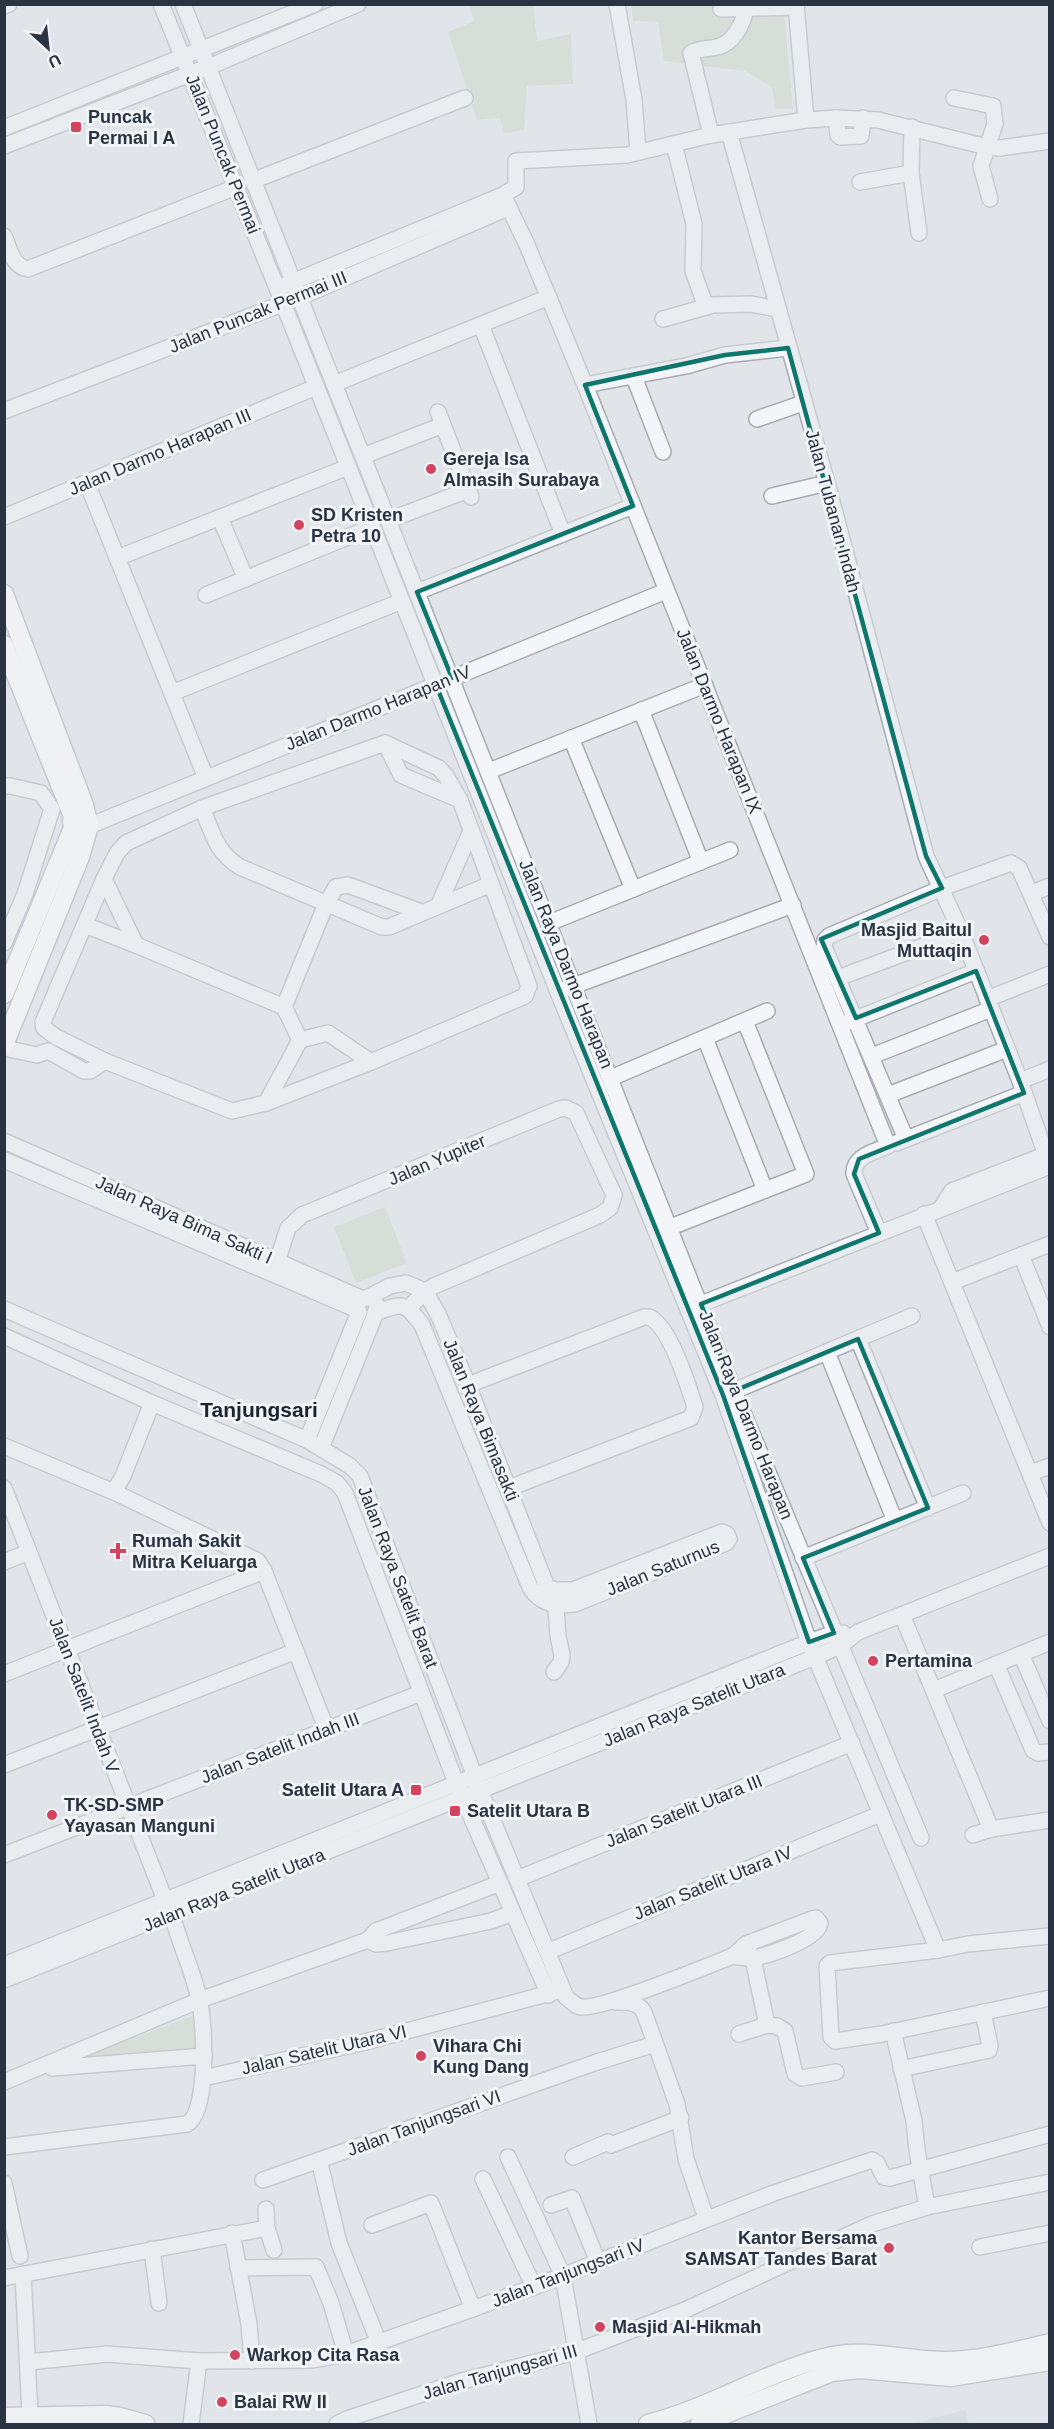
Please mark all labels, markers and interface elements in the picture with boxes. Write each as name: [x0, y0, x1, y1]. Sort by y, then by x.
north arrow: [18, 18, 78, 78]
text: U: [46, 51, 64, 71]
street label: Jalan Puncak Permai: [182, 71, 264, 237]
place label: Puncak Permai I A: [88, 107, 175, 148]
marker: Puncak Permai I A: [69, 120, 83, 134]
street label: Jalan Puncak Permai III: [166, 267, 350, 357]
street label: Jalan Darmo Harapan III: [66, 404, 254, 500]
street label: Jalan Tubanan Indah: [802, 427, 864, 595]
place label: Gereja Isa Almasih Surabaya: [443, 449, 600, 490]
marker: Gereja Isa Almasih Surabaya: [424, 462, 438, 476]
place label: SD Kristen Petra 10: [311, 505, 403, 546]
marker: SD Kristen Petra 10: [292, 518, 306, 532]
street label: Jalan Darmo Harapan IX: [673, 625, 765, 817]
street label: Jalan Darmo Harapan IV: [282, 662, 474, 754]
street label: Jalan Raya Darmo Harapan: [515, 857, 617, 1071]
place label: Masjid Baitul Muttaqin: [861, 920, 972, 961]
marker: Masjid Baitul Muttaqin: [977, 933, 991, 947]
street label: Jalan Yupiter: [385, 1131, 489, 1189]
street label: Jalan Raya Bima Sakti I: [93, 1172, 275, 1268]
street label: Jalan Raya Darmo Harapan: [695, 1308, 797, 1522]
street label: Jalan Raya Bimasakti: [439, 1336, 523, 1504]
district label: Tanjungsari: [200, 1398, 318, 1421]
street label: Jalan Raya Satelit Barat: [354, 1483, 442, 1671]
place label: Rumah Sakit Mitra Keluarga: [132, 1531, 258, 1572]
street label: Jalan Saturnus: [604, 1536, 722, 1600]
marker: Rumah Sakit Mitra Keluarga: [109, 1542, 127, 1560]
street label: Jalan Satelit Indah V: [45, 1614, 123, 1776]
place label: Pertamina: [885, 1651, 973, 1671]
marker: Pertamina: [866, 1654, 880, 1668]
street label: Jalan Raya Satelit Utara: [600, 1659, 789, 1751]
street label: Jalan Satelit Indah III: [198, 1709, 362, 1787]
street label: Jalan Satelit Utara III: [603, 1770, 765, 1852]
place label: Satelit Utara A: [282, 1780, 404, 1800]
marker: Satelit Utara A: [409, 1783, 423, 1797]
place label: TK-SD-SMP Yayasan Manguni: [64, 1795, 215, 1836]
place label: Satelit Utara B: [467, 1801, 590, 1821]
marker: Satelit Utara B: [448, 1804, 462, 1818]
marker: TK-SD-SMP Yayasan Manguni: [45, 1808, 59, 1822]
street label: Jalan Satelit Utara IV: [631, 1842, 795, 1924]
street label: Jalan Raya Satelit Utara: [140, 1844, 329, 1936]
street label: Jalan Satelit Utara VI: [239, 2021, 409, 2079]
place label: Vihara Chi Kung Dang: [433, 2036, 529, 2077]
marker: Vihara Chi Kung Dang: [414, 2049, 428, 2063]
street label: Jalan Tanjungsari VI: [345, 2086, 503, 2160]
place label: Kantor Bersama SAMSAT Tandes Barat: [685, 2228, 878, 2269]
street label: Jalan Tanjungsari IV: [489, 2235, 647, 2311]
marker: Kantor Bersama SAMSAT Tandes Barat: [882, 2241, 896, 2255]
place label: Masjid Al-Hikmah: [612, 2317, 761, 2337]
marker: Masjid Al-Hikmah: [593, 2320, 607, 2334]
street label: Jalan Tanjungsari III: [420, 2340, 580, 2404]
place label: Warkop Cita Rasa: [247, 2345, 400, 2365]
marker: Warkop Cita Rasa: [228, 2348, 242, 2362]
place label: Balai RW II: [234, 2392, 327, 2412]
marker: Balai RW II: [215, 2395, 229, 2409]

